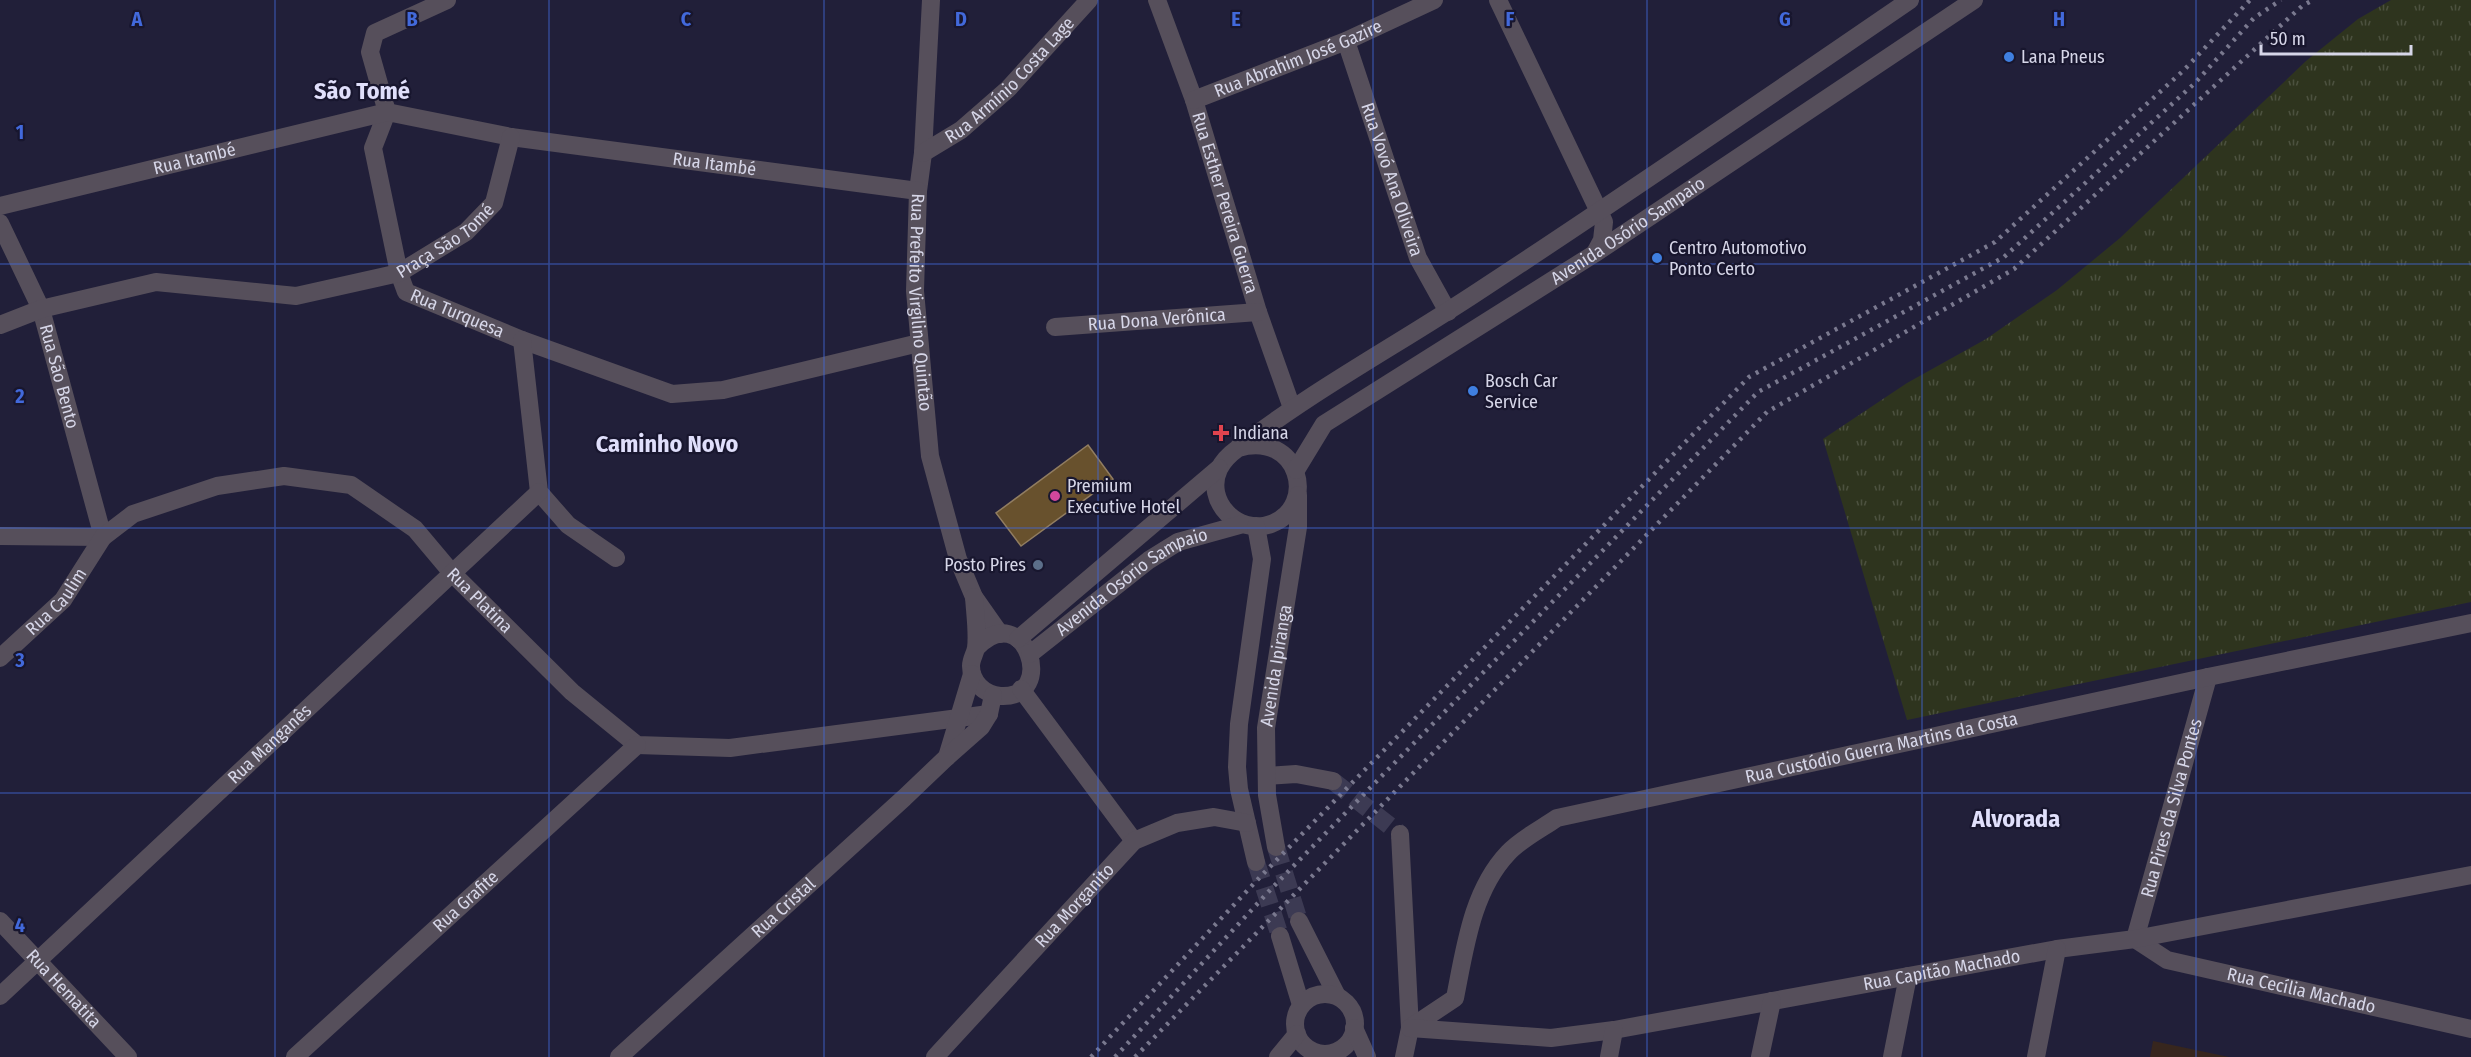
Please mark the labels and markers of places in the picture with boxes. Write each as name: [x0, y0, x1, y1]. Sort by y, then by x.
place label: Lana Pneus: [2021, 46, 2105, 68]
marker: Lana Pneus: [2002, 50, 2016, 64]
place label: Centro Automotivo Ponto Certo: [1669, 237, 1807, 280]
marker: Centro Automotivo Ponto Certo: [1650, 251, 1664, 265]
place label: Bosch Car Service: [1485, 370, 1558, 413]
marker: Bosch Car Service: [1466, 384, 1480, 398]
place label: Indiana: [1233, 422, 1289, 444]
marker: Indiana: [1214, 426, 1228, 440]
place label: Premium Executive Hotel: [1067, 475, 1180, 518]
marker: Premium Executive Hotel: [1048, 489, 1062, 503]
place label: Posto Pires: [944, 554, 1026, 576]
marker: Posto Pires: [1031, 558, 1045, 572]

